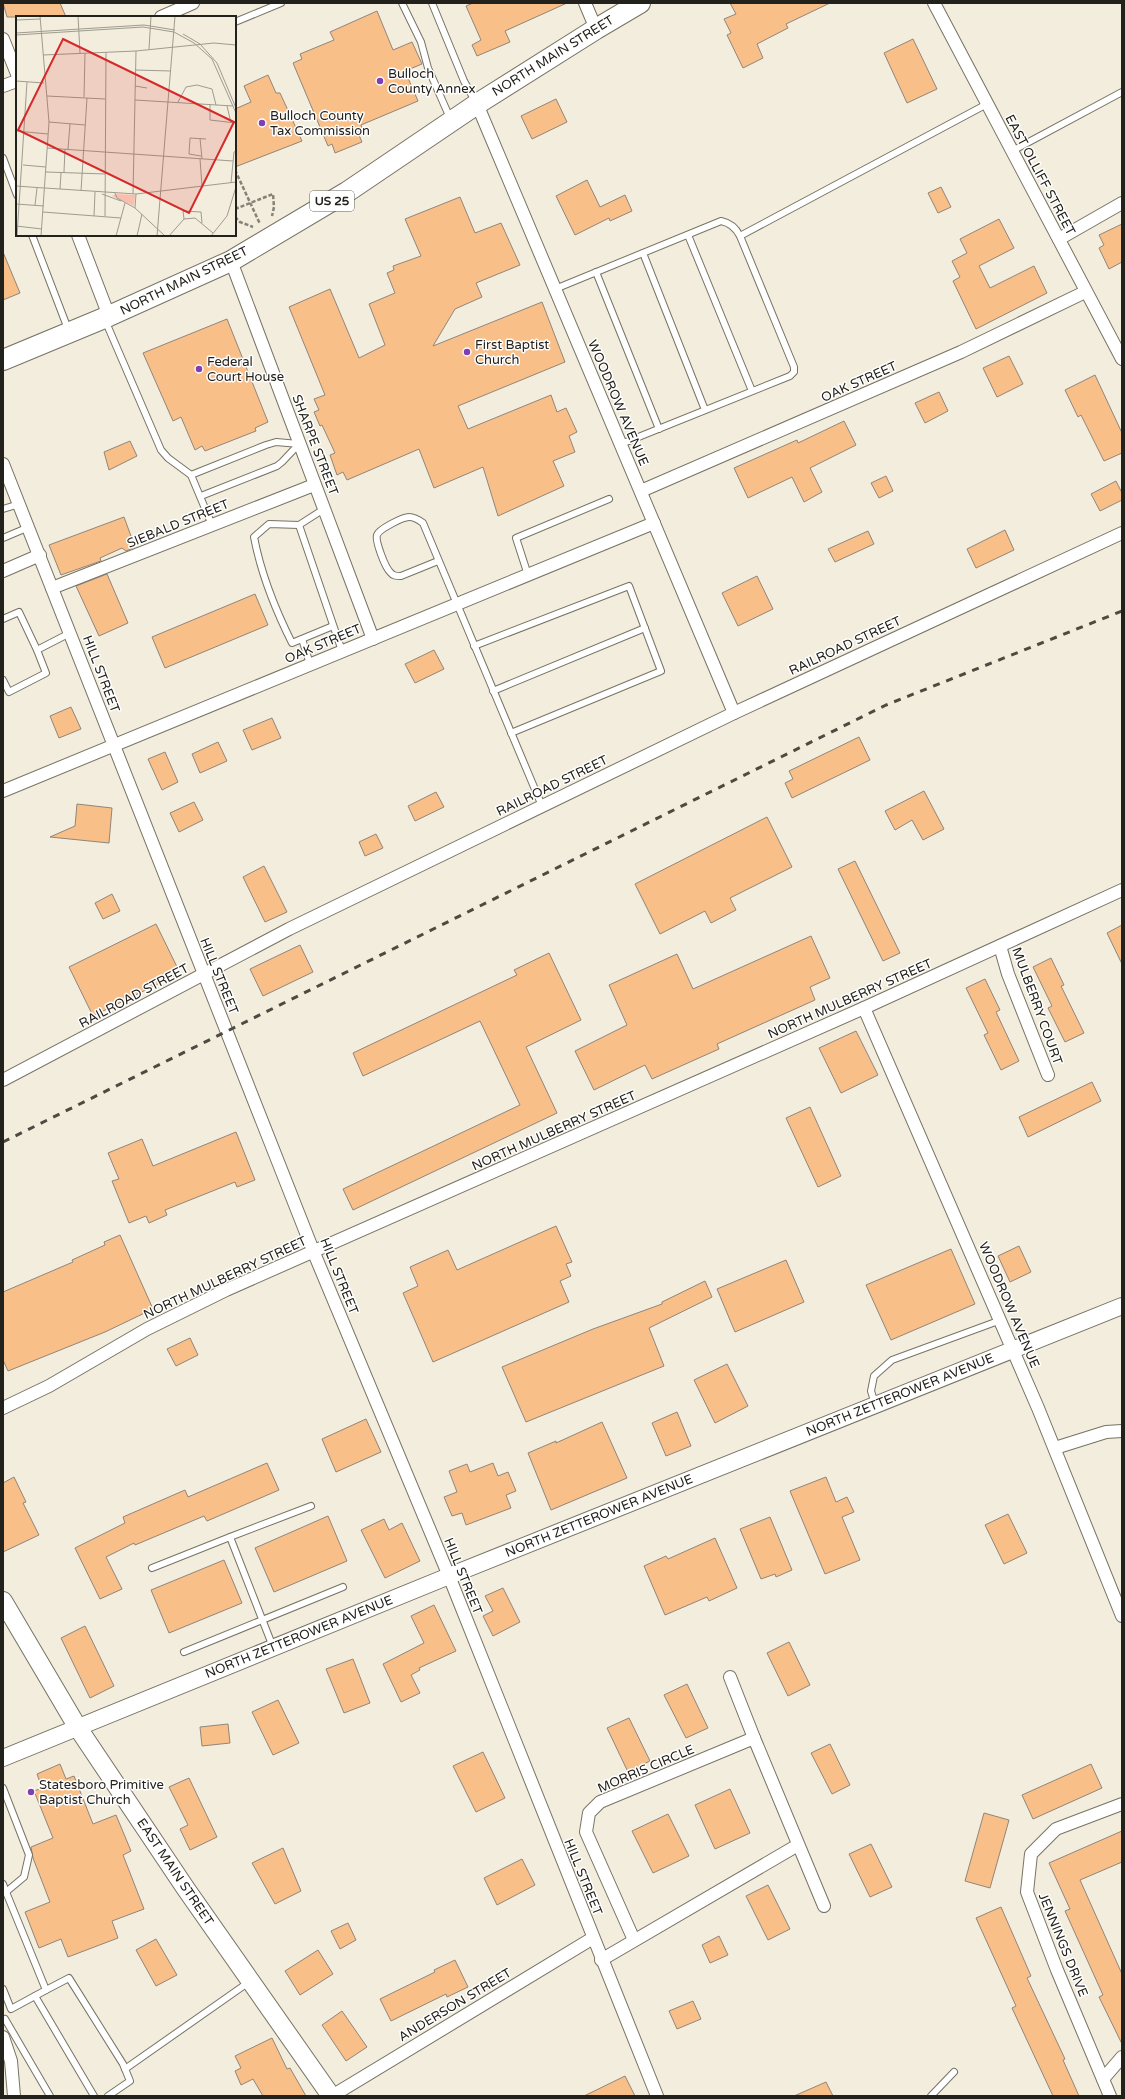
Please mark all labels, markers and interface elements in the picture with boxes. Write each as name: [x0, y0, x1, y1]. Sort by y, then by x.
street label: NORTH MAIN STREET: [489, 12, 617, 100]
inset map: [16, 16, 236, 236]
place label: Bulloch County Annex: [388, 66, 475, 97]
marker: Bulloch County Annex: [375, 76, 385, 86]
place label: Bulloch County Tax Commission: [270, 108, 370, 139]
street label: EAST OLLIFF STREET: [1001, 112, 1079, 238]
marker: Bulloch County Tax Commission: [257, 118, 267, 128]
road number: US 25: [310, 191, 354, 211]
street label: NORTH MAIN STREET: [117, 243, 251, 319]
place label: First Baptist Church: [475, 337, 549, 368]
street label: WOODROW AVENUE: [584, 338, 652, 468]
marker: First Baptist Church: [462, 347, 472, 357]
place label: Federal Court House: [207, 354, 284, 385]
street label: OAK STREET: [819, 358, 899, 406]
marker: Federal Court House: [194, 364, 204, 374]
street label: SHARPE STREET: [288, 392, 342, 498]
street label: SIEBALD STREET: [125, 496, 231, 552]
street label: RAILROAD STREET: [786, 613, 904, 679]
street label: OAK STREET: [282, 621, 364, 667]
street label: HILL STREET: [79, 633, 123, 715]
street label: RAILROAD STREET: [494, 752, 610, 820]
street label: HILL STREET: [196, 935, 242, 1017]
street label: MULBERRY COURT: [1008, 945, 1066, 1067]
street label: NORTH MULBERRY STREET: [765, 955, 935, 1043]
street label: RAILROAD STREET: [76, 960, 192, 1032]
street label: NORTH MULBERRY STREET: [469, 1087, 639, 1175]
street label: NORTH MULBERRY STREET: [141, 1233, 309, 1323]
street label: HILL STREET: [316, 1235, 362, 1317]
street label: WOODROW AVENUE: [975, 1240, 1043, 1370]
street label: NORTH ZETTEROWER AVENUE: [804, 1350, 996, 1440]
street label: NORTH ZETTEROWER AVENUE: [503, 1471, 695, 1561]
street label: HILL STREET: [440, 1535, 486, 1617]
street label: NORTH ZETTEROWER AVENUE: [203, 1592, 395, 1682]
street label: MORRIS CIRCLE: [595, 1741, 697, 1797]
place label: Statesboro Primitive Baptist Church: [39, 1777, 164, 1808]
marker: Statesboro Primitive Baptist Church: [26, 1787, 36, 1797]
street label: EAST MAIN STREET: [133, 1815, 217, 1929]
street label: HILL STREET: [560, 1836, 606, 1918]
street label: JENNINGS DRIVE: [1035, 1891, 1091, 1999]
street label: ANDERSON STREET: [396, 1965, 514, 2045]

